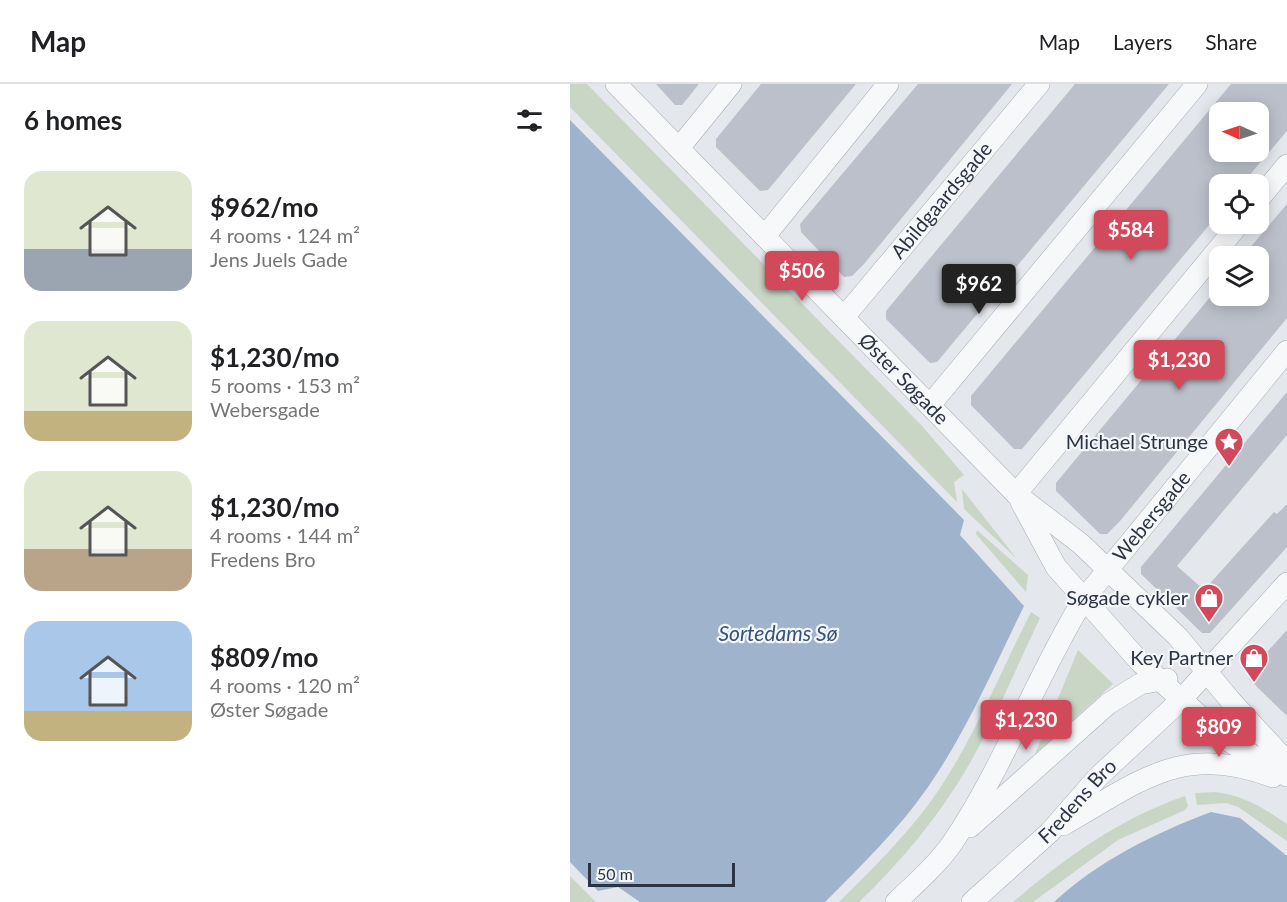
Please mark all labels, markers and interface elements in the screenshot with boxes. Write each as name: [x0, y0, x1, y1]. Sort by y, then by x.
text: Map: [30, 24, 86, 58]
text: Map: [1039, 29, 1080, 54]
text: Layers: [1113, 29, 1172, 54]
text: Share: [1205, 29, 1257, 54]
north arrow: [1209, 102, 1269, 162]
map controls: [1209, 102, 1269, 306]
text: 6 homes: [24, 104, 122, 136]
icon: filters: [513, 104, 546, 137]
street label: Abildgaardsgade: [885, 137, 996, 263]
button: locate: [1209, 174, 1269, 234]
text: $962/mo: [210, 191, 318, 223]
icon: home: [72, 195, 144, 267]
pin: $584: [1095, 210, 1167, 261]
text: $584: [1108, 217, 1154, 241]
text: 4 rooms · 124 m²: [210, 223, 360, 247]
button: layers: [1209, 246, 1269, 306]
text: Jens Juels Gade: [210, 247, 348, 271]
pin: $506: [766, 251, 838, 302]
text: $506: [779, 258, 825, 282]
pin: $962: [943, 264, 1015, 315]
text: $962: [956, 271, 1002, 295]
street label: Øster Søgade: [854, 327, 954, 429]
pin: $1,230: [1130, 340, 1228, 391]
text: $1,230/mo: [210, 341, 340, 373]
icon: home: [72, 345, 144, 417]
text: $1,230: [1148, 347, 1210, 371]
text: 5 rooms · 153 m²: [210, 373, 360, 397]
text: Webersgade: [210, 397, 320, 421]
place icon: Michael Strunge: [1213, 426, 1245, 468]
place label: Michael Strunge: [1066, 429, 1208, 453]
street label: Webersgade: [1107, 466, 1195, 566]
text: $1,230/mo: [210, 491, 340, 523]
icon: home: [72, 495, 144, 567]
text: 4 rooms · 144 m²: [210, 523, 360, 547]
text: Fredens Bro: [210, 547, 316, 571]
shop icon: Søgade cykler: [1193, 582, 1225, 624]
place label: Søgade cykler: [1066, 585, 1189, 609]
water label: Sortedams Sø: [718, 620, 838, 645]
text: $809/mo: [210, 641, 318, 673]
shop icon: Key Partner: [1238, 642, 1270, 684]
icon: home: [72, 645, 144, 717]
place label: Key Partner: [1130, 645, 1234, 669]
text: 4 rooms · 120 m²: [210, 673, 360, 697]
text: Øster Søgade: [210, 697, 328, 721]
pin: $1,230: [977, 700, 1075, 751]
text: $1,230: [995, 707, 1057, 731]
pin: $809: [1183, 707, 1255, 758]
text: $809: [1196, 714, 1242, 738]
street label: Fredens Bro: [1033, 753, 1121, 848]
scale bar: [588, 860, 735, 888]
text: 50 m: [597, 864, 633, 883]

